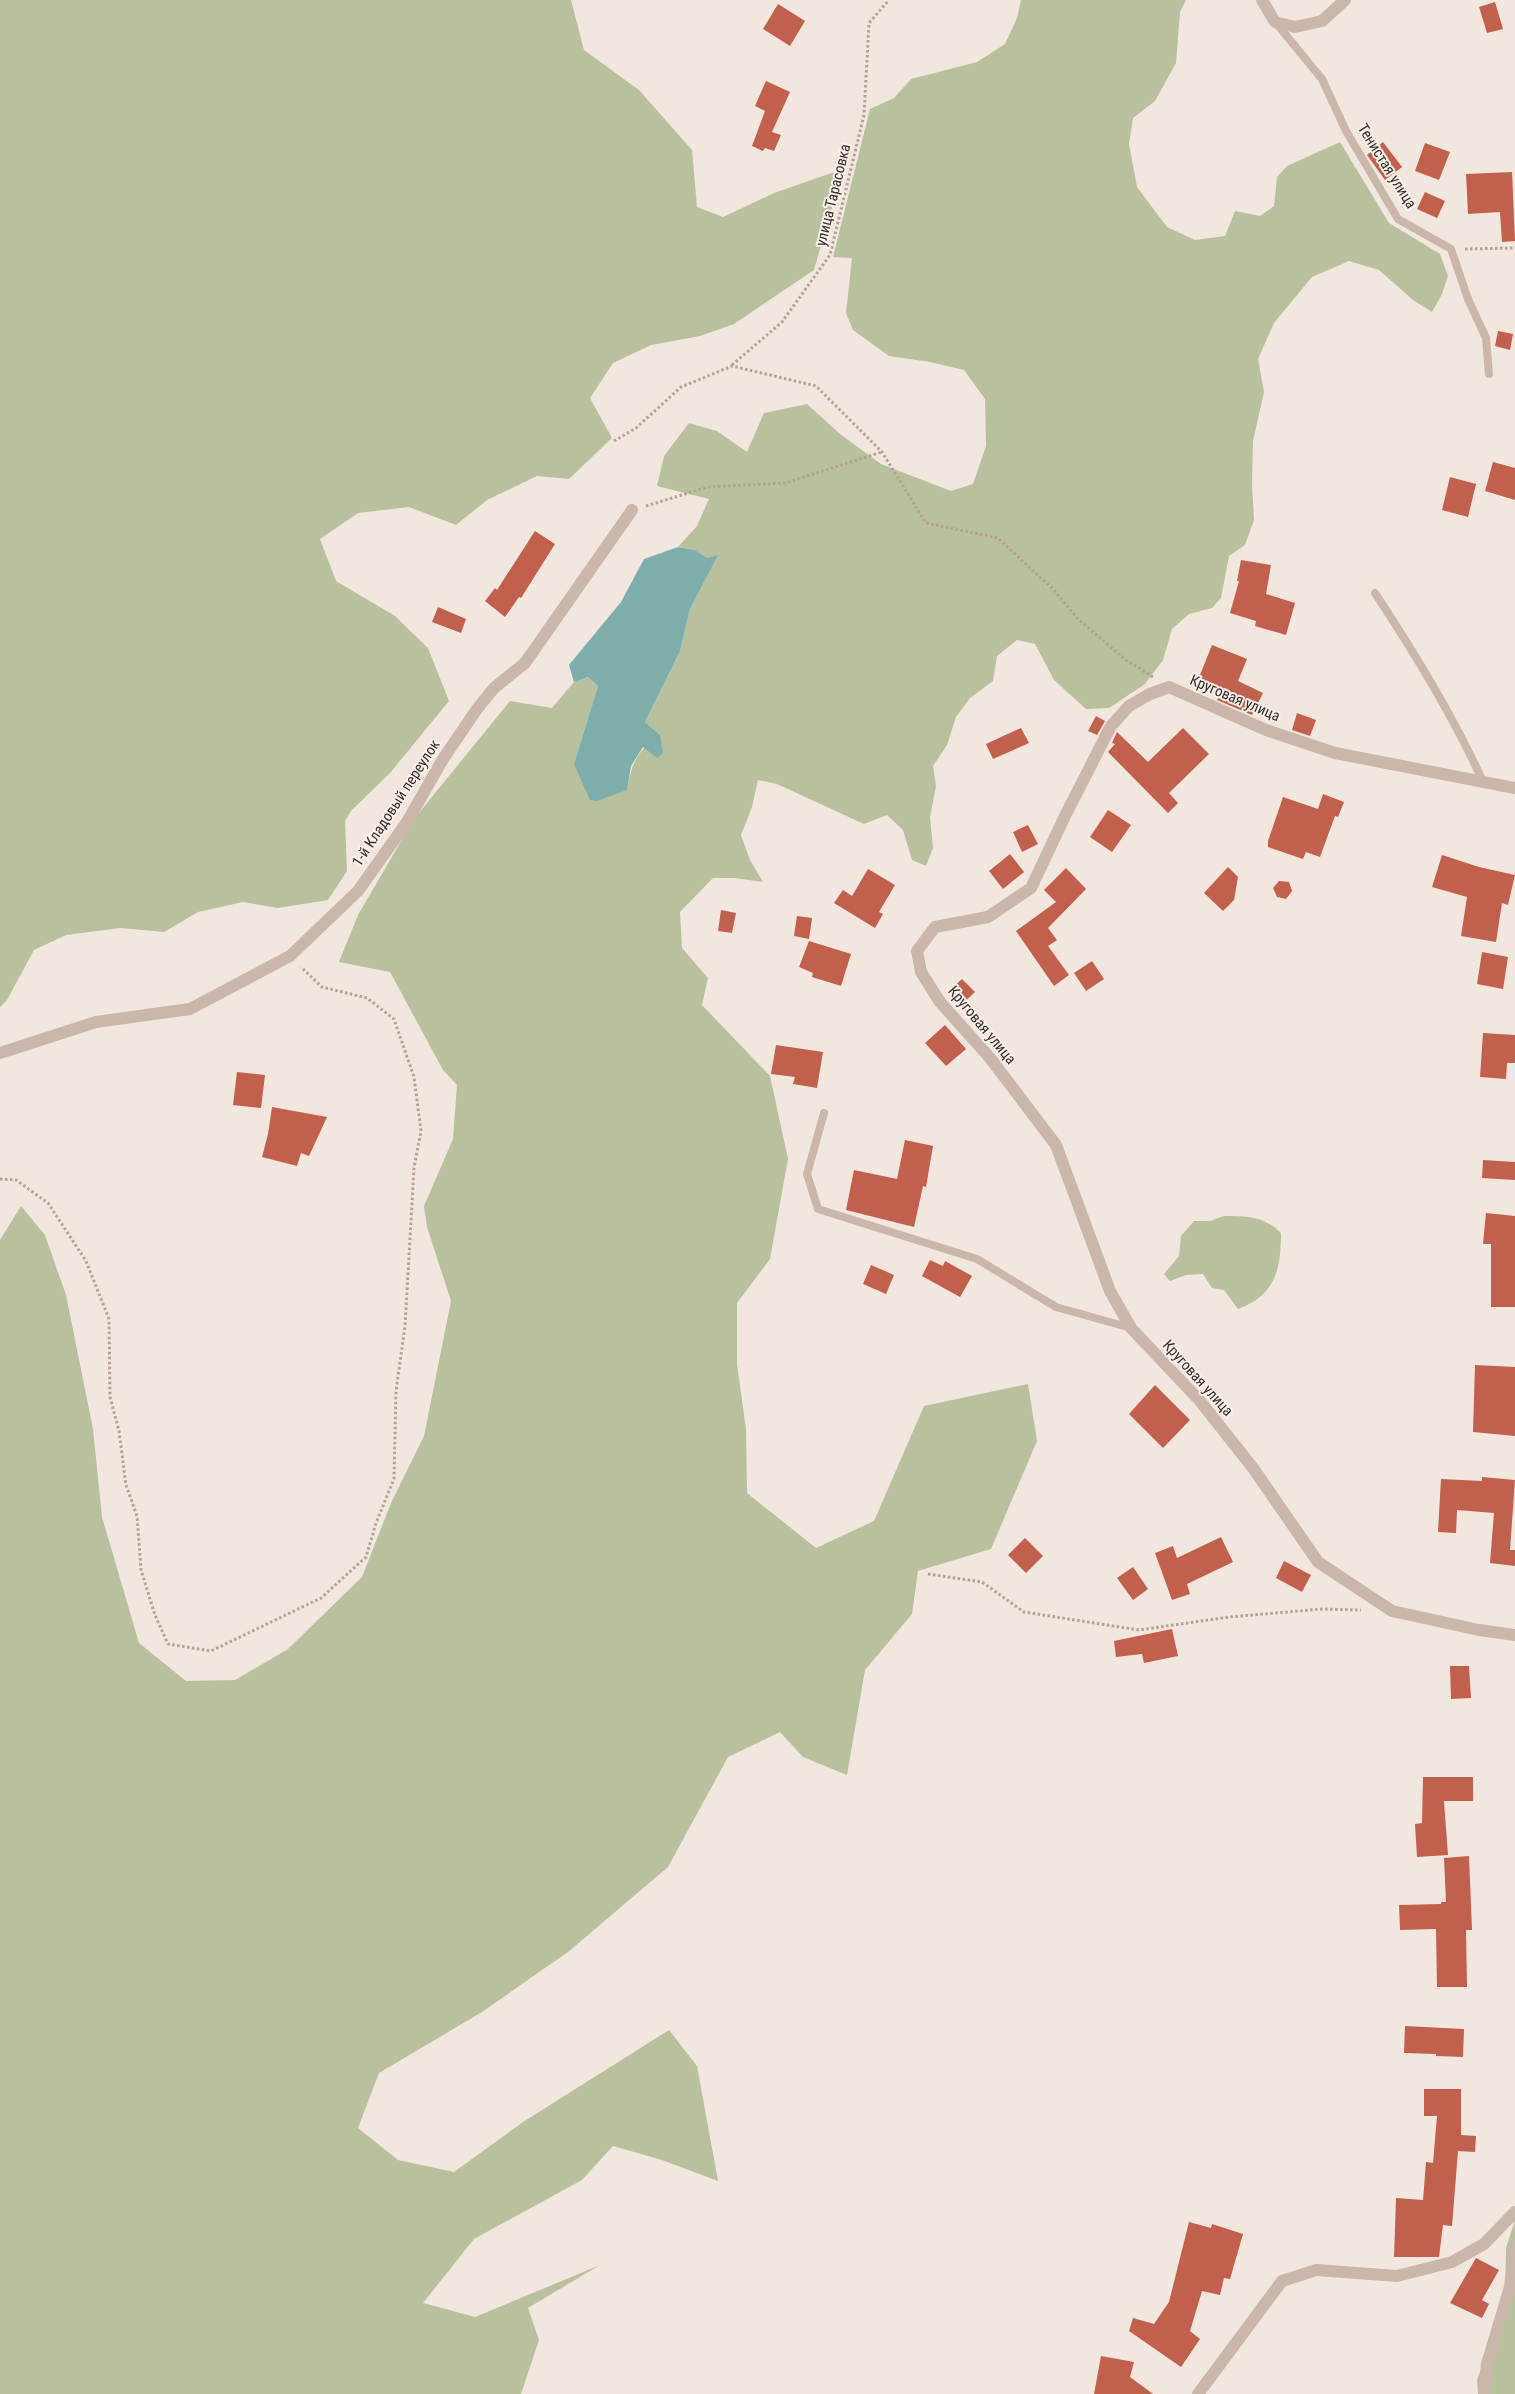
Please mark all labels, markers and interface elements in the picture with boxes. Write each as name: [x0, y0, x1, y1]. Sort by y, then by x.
street label: Тенистая улица: [1354, 120, 1420, 212]
street label: улица Тарасовка: [812, 142, 854, 248]
street label: Круговая улица: [1187, 671, 1283, 725]
street label: 1-й Кладовый переулок: [348, 736, 444, 870]
street label: Круговая улица: [944, 982, 1020, 1068]
street label: Круговая улица: [1159, 1336, 1237, 1420]

